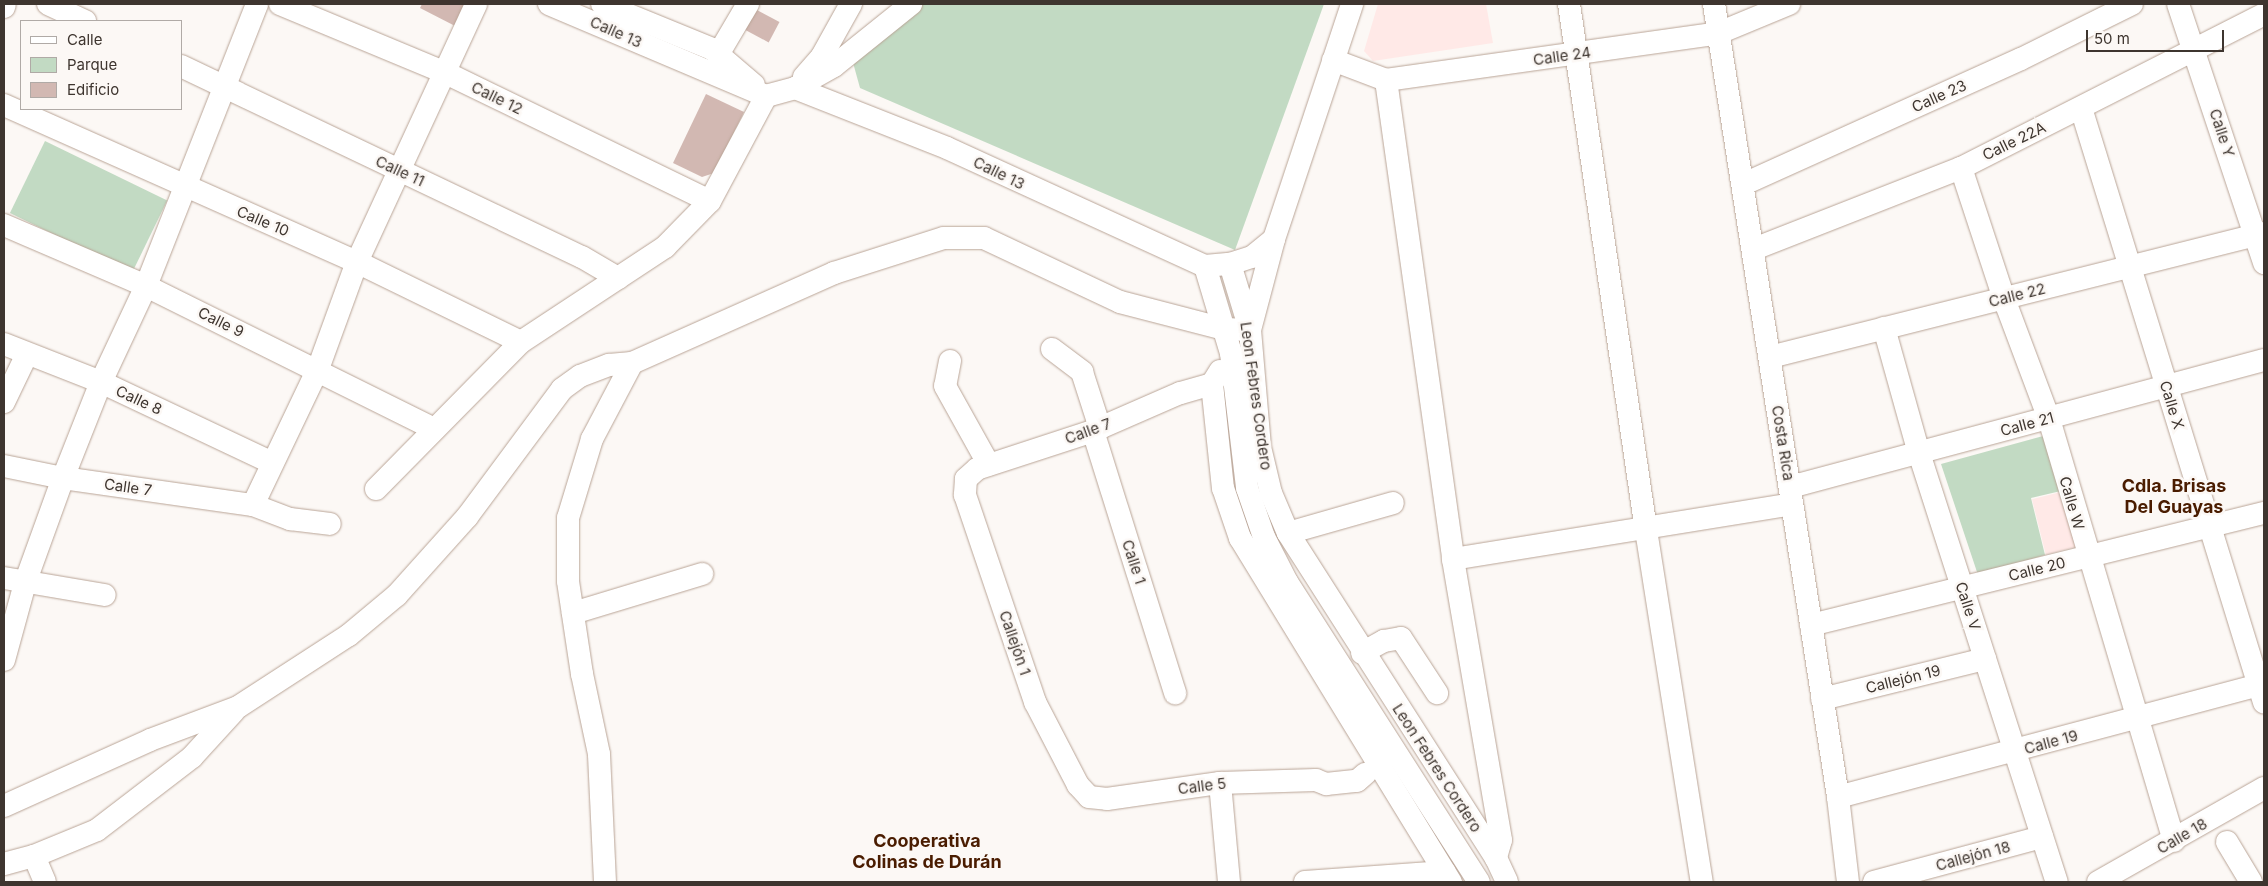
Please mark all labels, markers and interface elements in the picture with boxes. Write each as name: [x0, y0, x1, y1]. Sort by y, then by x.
street label: Calle 13: [587, 13, 645, 51]
legend: [20, 20, 182, 110]
scale bar: [2088, 20, 2226, 52]
text: 50 m: [2094, 29, 2130, 48]
text: Calle: [67, 30, 102, 49]
street label: Calle 24: [1532, 43, 1592, 69]
text: Parque: [67, 55, 117, 74]
street label: Calle 23: [1909, 76, 1969, 116]
street label: Calle 12: [468, 78, 526, 118]
text: Edificio: [67, 80, 119, 99]
street label: Calle Y: [2206, 107, 2238, 159]
street label: Calle 22A: [1979, 118, 2049, 164]
street label: Calle 11: [373, 152, 427, 190]
street label: Calle 13: [970, 153, 1028, 193]
street label: Calle 10: [234, 202, 292, 240]
street label: Calle 22: [1987, 279, 2047, 311]
street label: Calle 9: [195, 303, 247, 341]
street label: Leon Febres Cordero: [1237, 321, 1275, 471]
street label: Calle X: [2156, 379, 2188, 431]
street label: Calle 8: [113, 382, 165, 418]
street label: Costa Rica: [1768, 404, 1798, 482]
street label: Calle 21: [1998, 408, 2056, 440]
street label: Calle 7: [1062, 414, 1114, 448]
street label: Calle W: [2056, 474, 2088, 532]
street label: Calle 7: [103, 475, 153, 499]
district label: Cdla. Brisas Del Guayas: [2121, 476, 2227, 518]
street label: Calle 1: [1118, 537, 1150, 587]
street label: Calle 20: [2007, 553, 2067, 585]
street label: Calle V: [1952, 579, 1984, 633]
street label: Callejón 1: [996, 608, 1034, 678]
street label: Callejón 19: [1864, 661, 1942, 697]
street label: Leon Febres Cordero: [1389, 700, 1485, 836]
street label: Calle 19: [2022, 726, 2080, 758]
street label: Calle 5: [1177, 774, 1227, 798]
street label: Calle 18: [2154, 814, 2210, 858]
district label: Cooperativa Colinas de Durán: [852, 831, 1002, 874]
street label: Callejón 18: [1934, 837, 2012, 875]

